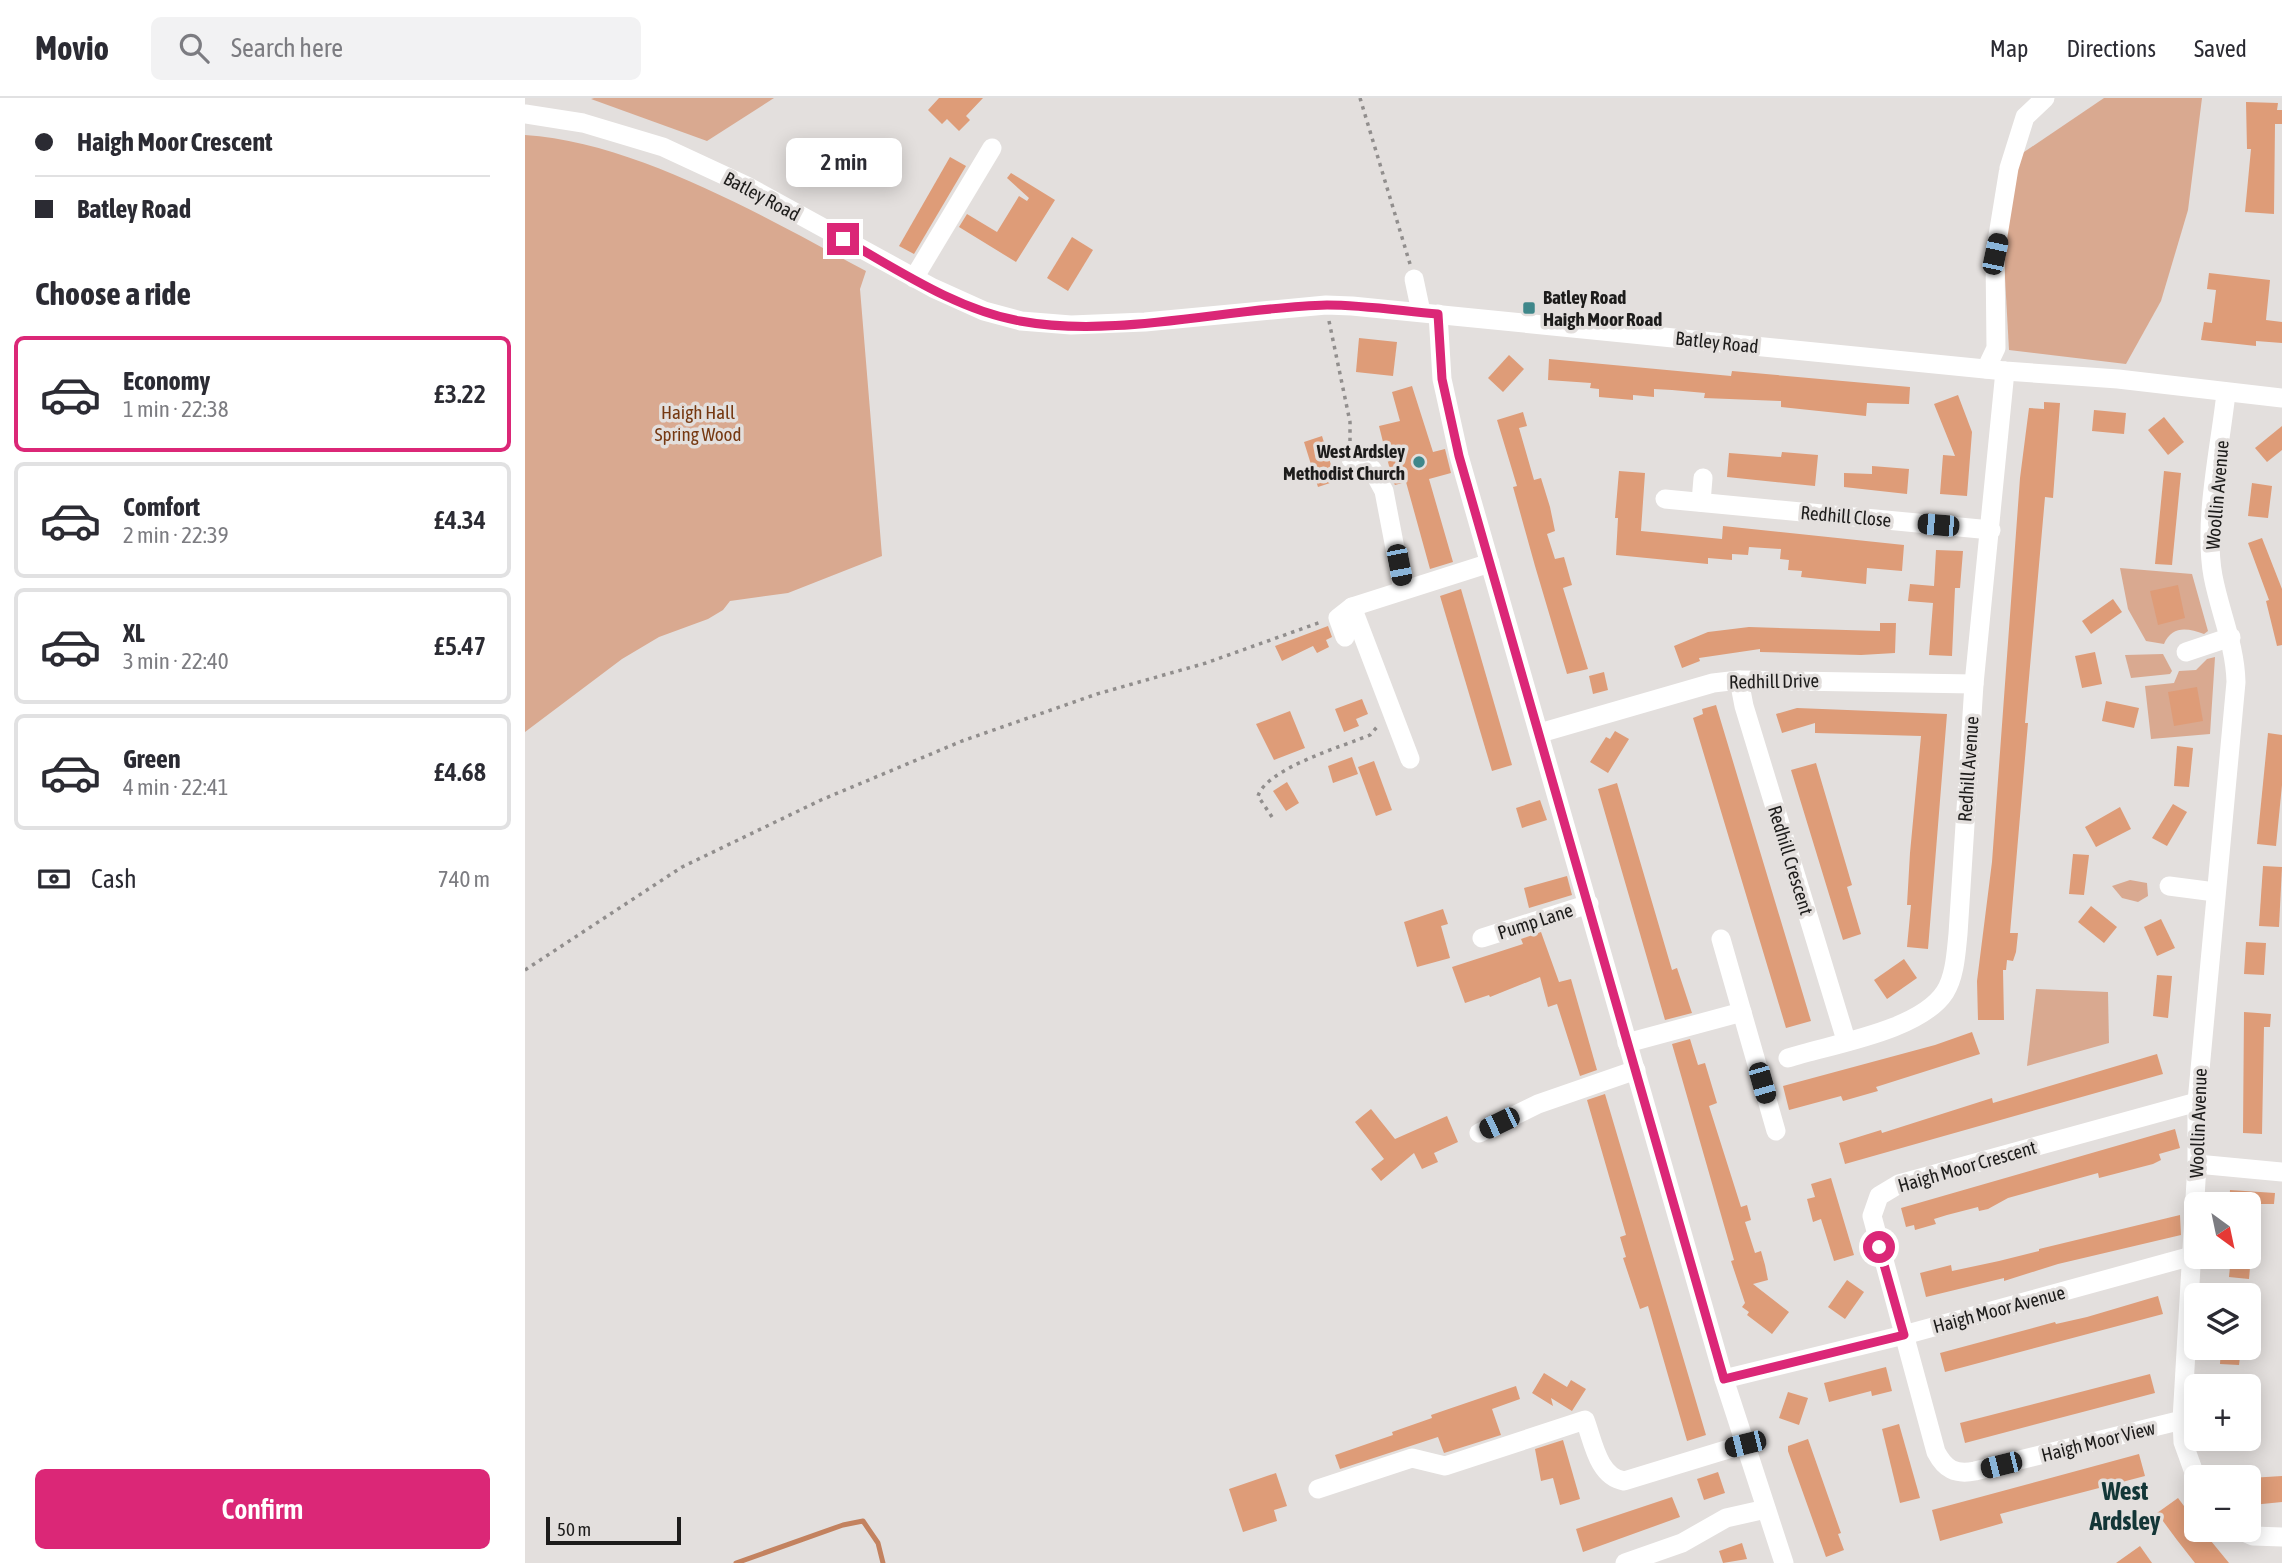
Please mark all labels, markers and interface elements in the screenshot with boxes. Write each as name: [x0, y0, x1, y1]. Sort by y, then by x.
search box: [151, 17, 641, 80]
text: Movio: [35, 29, 109, 67]
icon: search: [175, 29, 213, 67]
text: Search here: [231, 33, 343, 63]
text: Map: [1990, 35, 2028, 62]
text: Directions: [2066, 35, 2156, 62]
text: Saved: [2194, 35, 2247, 62]
text: Haigh Moor Crescent: [77, 127, 273, 157]
callout: 2 min: [785, 138, 901, 186]
text: 2 min: [821, 149, 867, 175]
street label: Batley Road: [720, 167, 804, 225]
text: Batley Road: [77, 194, 191, 224]
route end: [827, 223, 859, 255]
car: [1981, 231, 2010, 277]
text: Choose a ride: [35, 275, 191, 312]
place label: Batley Road Haigh Moor Road: [1543, 286, 1662, 330]
marker: Batley Road Haigh Moor Road: [1521, 300, 1537, 316]
street label: Batley Road: [1674, 327, 1760, 357]
icon: car: [39, 363, 102, 426]
text: Economy: [123, 366, 210, 396]
text: £3.22: [434, 379, 486, 409]
text: 1 min · 22:38: [123, 396, 229, 422]
park label: Haigh Hall Spring Wood: [654, 401, 742, 445]
street label: Woollin Avenue: [2201, 439, 2233, 551]
place label: West Ardsley Methodist Church: [1283, 440, 1405, 484]
marker: West Ardsley Methodist Church: [1411, 454, 1427, 470]
icon: car: [39, 489, 102, 552]
text: Comfort: [123, 492, 200, 522]
street label: Redhill Close: [1800, 501, 1892, 531]
text: £4.34: [434, 505, 486, 535]
car: [1917, 513, 1960, 537]
text: 2 min · 22:39: [123, 522, 229, 548]
car: [1385, 542, 1414, 588]
icon: car: [39, 615, 102, 678]
text: XL: [123, 618, 145, 648]
text: £5.47: [434, 631, 486, 661]
text: 3 min · 22:40: [123, 648, 229, 674]
street label: Redhill Drive: [1729, 669, 1819, 693]
street label: Redhill Avenue: [1953, 715, 1983, 823]
icon: car: [39, 741, 102, 804]
text: Green: [123, 744, 181, 774]
text: £4.68: [434, 757, 486, 787]
text: 4 min · 22:41: [123, 774, 229, 800]
street label: Redhill Crescent: [1764, 803, 1818, 917]
icon: cash: [35, 860, 73, 898]
text: Cash: [91, 864, 137, 894]
text: 740 m: [438, 866, 490, 892]
street label: Pump Lane: [1495, 899, 1575, 943]
car: [1747, 1060, 1778, 1106]
street label: Woollin Avenue: [2185, 1068, 2211, 1178]
car: [1476, 1104, 1523, 1142]
street label: Haigh Moor Crescent: [1895, 1136, 2039, 1196]
north arrow: [2184, 1192, 2261, 1269]
map controls: [2184, 1192, 2261, 1542]
route start: [1863, 1231, 1895, 1263]
street label: Haigh Moor Avenue: [1931, 1281, 2067, 1337]
button: layers: [2184, 1283, 2261, 1360]
button: +: [2184, 1374, 2261, 1451]
street label: Haigh Moor View: [2039, 1416, 2158, 1466]
car: [1723, 1429, 1768, 1459]
car: [1979, 1450, 2024, 1480]
button: −: [2184, 1465, 2261, 1542]
button: Confirm: [35, 1469, 490, 1549]
district label: West Ardsley: [2089, 1476, 2161, 1536]
scale bar: [546, 1514, 681, 1546]
text: 50 m: [557, 1518, 591, 1540]

